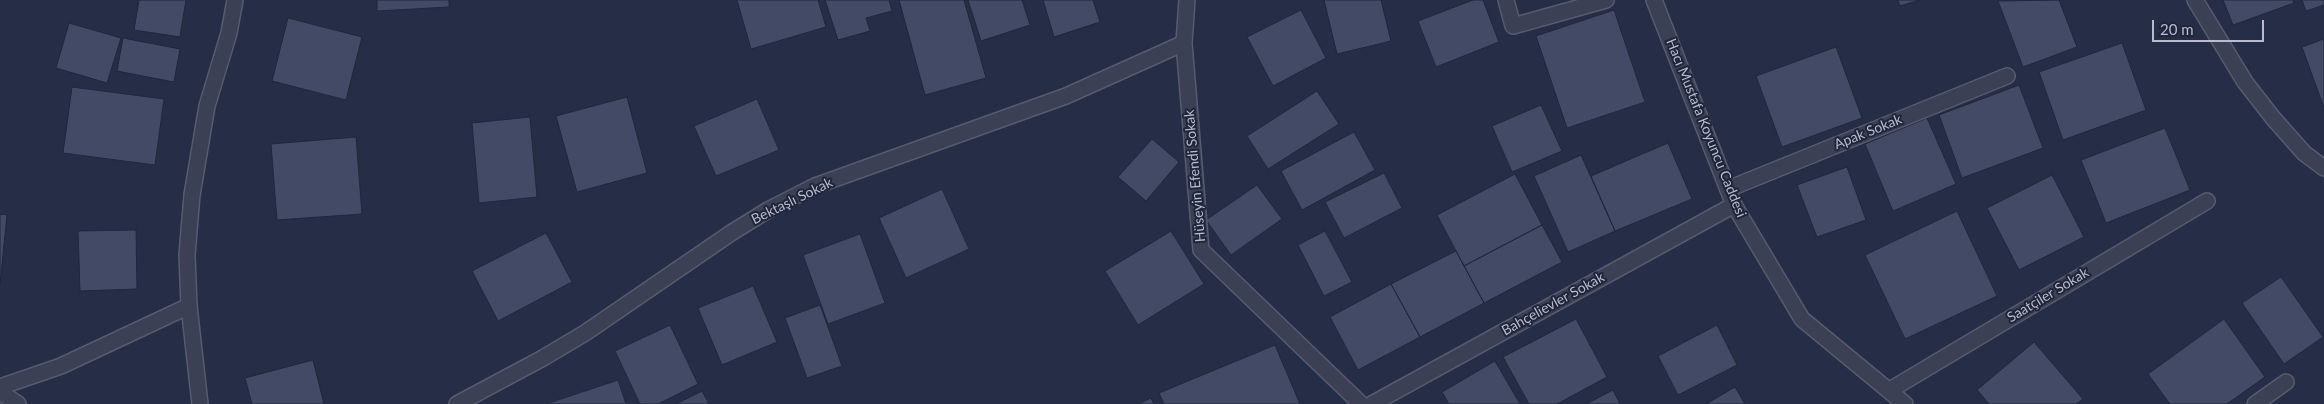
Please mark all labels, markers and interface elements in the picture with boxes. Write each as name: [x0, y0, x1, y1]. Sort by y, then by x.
scale bar: [2154, 10, 2266, 42]
text: 20 m: [2160, 20, 2194, 38]
street label: Hacı Mustafa Koyuncu Caddesi: [1662, 36, 1750, 220]
street label: Hüseyin Efendi Sokak: [1181, 109, 1209, 243]
street label: Apak Sokak: [1832, 111, 1904, 153]
street label: Bektaşlı Sokak: [749, 174, 835, 228]
street label: Saatçiler Sokak: [2004, 264, 2092, 326]
street label: Bahçelievler Sokak: [1499, 269, 1607, 339]

